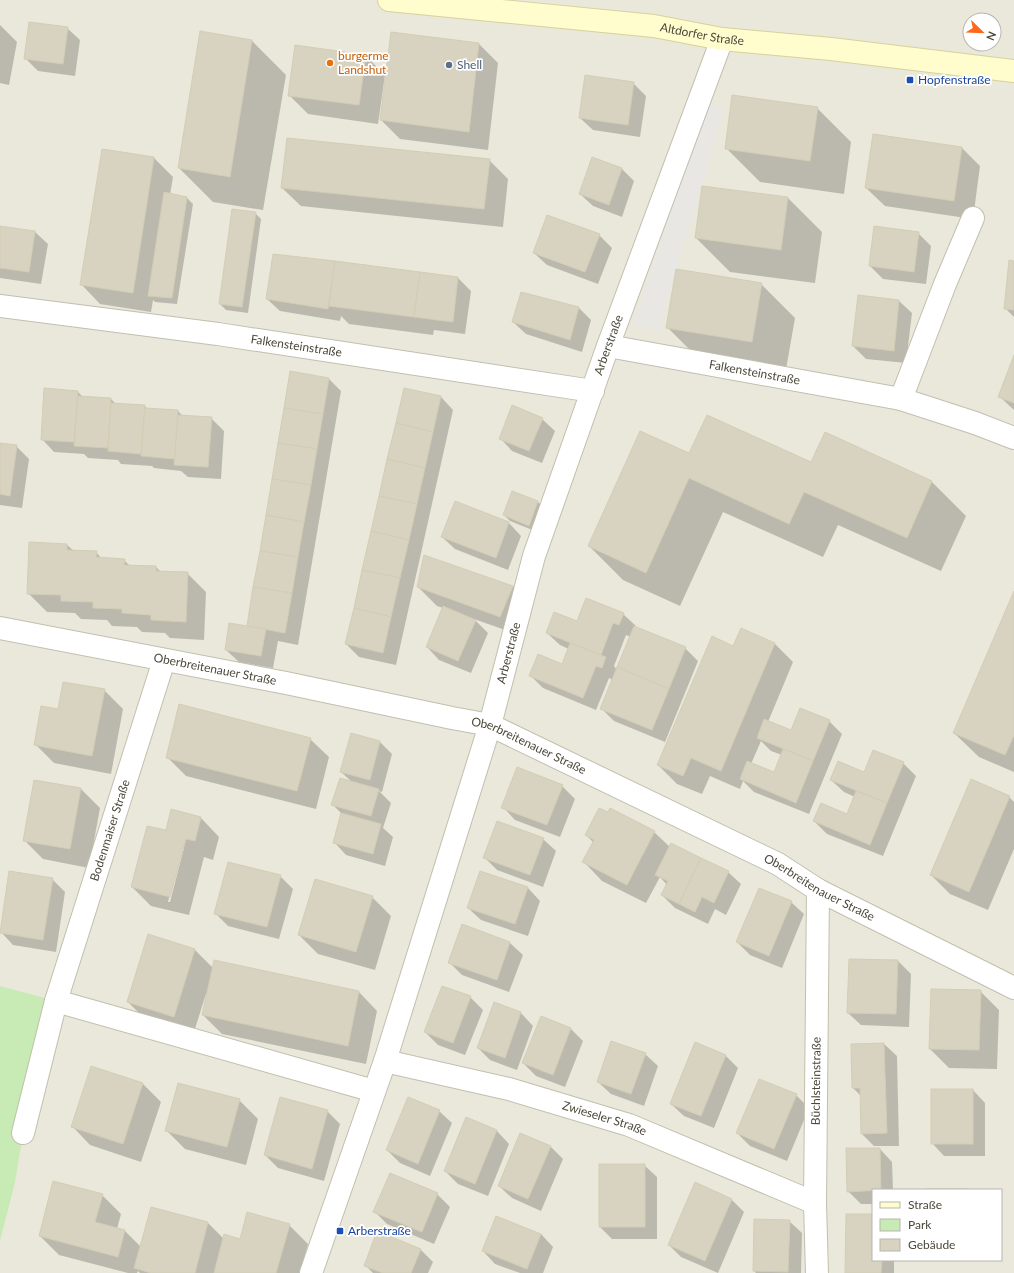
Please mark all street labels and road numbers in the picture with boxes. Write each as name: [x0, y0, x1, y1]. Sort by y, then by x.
street label: Altdorfer Straße: [659, 19, 745, 48]
street label: Arberstraße: [590, 313, 626, 377]
street label: Falkensteinstraße: [250, 331, 343, 360]
street label: Falkensteinstraße: [708, 356, 801, 388]
street label: Arberstraße: [493, 620, 523, 685]
street label: Oberbreitenauer Straße: [153, 650, 278, 688]
street label: Oberbreitenauer Straße: [470, 714, 589, 777]
street label: Bodenmaiser Straße: [86, 778, 133, 883]
street label: Oberbreitenauer Straße: [762, 850, 877, 924]
street label: Büchlsteinstraße: [808, 1037, 824, 1125]
street label: Zwieseler Straße: [561, 1097, 649, 1139]

